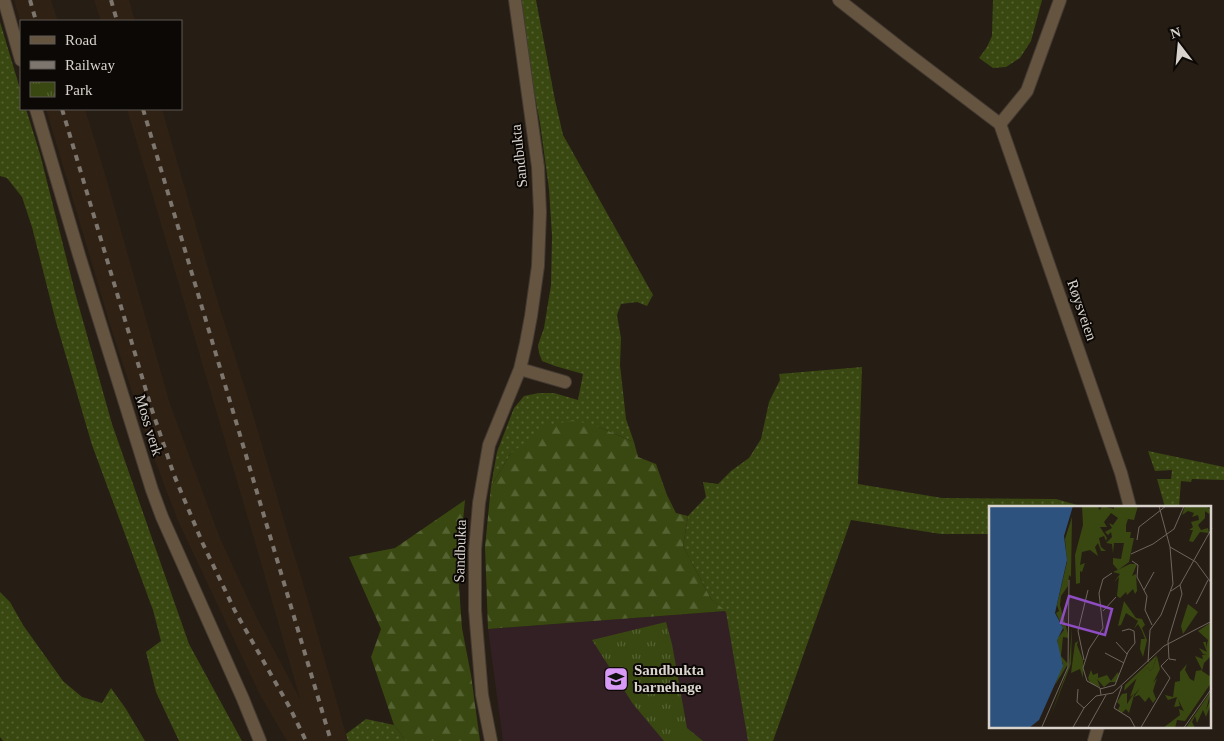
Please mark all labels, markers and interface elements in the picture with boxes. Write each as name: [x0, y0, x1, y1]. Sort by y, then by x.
legend: [20, 20, 182, 110]
north arrow: [1154, 20, 1204, 70]
text: N: [1169, 24, 1182, 42]
text: Road: [65, 32, 97, 48]
text: Railway: [65, 57, 115, 73]
text: Park: [65, 82, 93, 98]
street label: Sandbukta: [508, 123, 530, 188]
street label: Røysveien: [1064, 277, 1100, 343]
street label: Moss verk: [132, 393, 166, 458]
inset map: [989, 506, 1212, 728]
street label: Sandbukta: [451, 519, 469, 583]
place label: Sandbukta barnehage: [634, 662, 705, 695]
school or university icon: Sandbukta barnehage: [603, 666, 629, 692]

